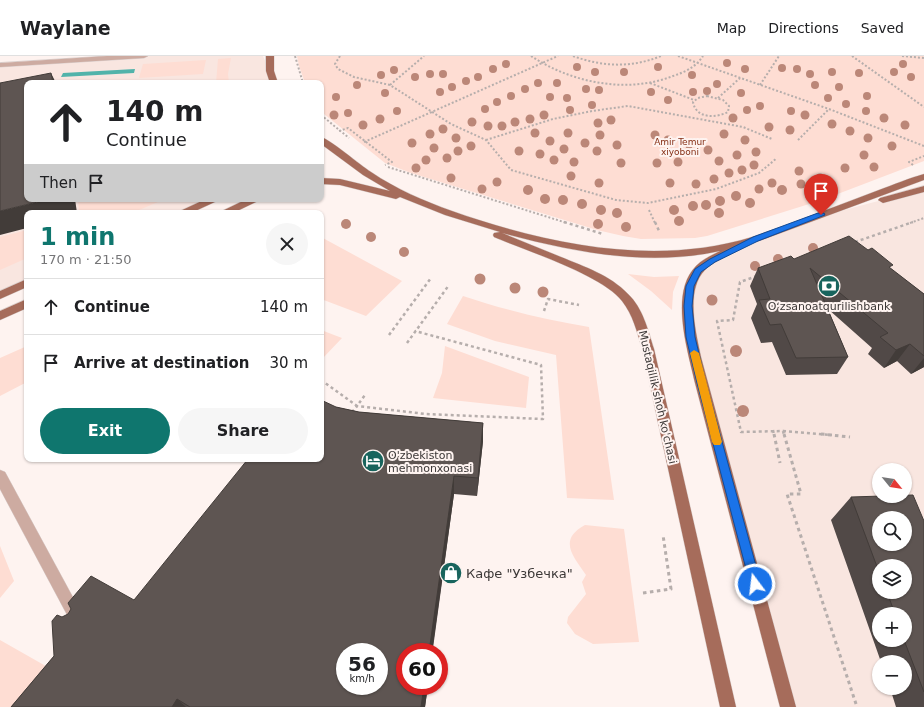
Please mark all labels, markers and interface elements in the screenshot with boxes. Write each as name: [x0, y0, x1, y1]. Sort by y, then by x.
text: Waylane: [20, 17, 111, 39]
text: Map: [717, 20, 746, 36]
text: Directions: [768, 20, 839, 36]
text: Saved: [861, 20, 904, 36]
text: 140 m: [106, 95, 203, 128]
icon: ahead: [40, 96, 92, 148]
text: Continue: [106, 129, 187, 150]
park label: Amir Temur xiyoboni: [654, 137, 706, 157]
icon: arrive: [85, 172, 107, 194]
text: Then: [40, 174, 77, 192]
pin: [804, 174, 838, 215]
icon: arrive: [810, 180, 832, 202]
text: 1 min: [40, 223, 115, 251]
button: close: [266, 223, 308, 265]
text: 170 m · 21:50: [40, 252, 131, 267]
bank icon: Oʻzsanoatqurilishbank: [816, 273, 842, 299]
icon: ahead: [40, 296, 62, 318]
text: Continue: [74, 298, 150, 316]
text: 140 m: [260, 298, 308, 316]
place label: Oʻzsanoatqurilishbank: [768, 300, 891, 313]
street label: Mustaqillik shoh ko'chasi: [636, 329, 679, 465]
icon: arrive: [40, 352, 62, 374]
text: Arrive at destination: [74, 354, 249, 372]
text: 30 m: [270, 354, 308, 372]
button: Exit: [40, 408, 170, 454]
button: Share: [178, 408, 308, 454]
hotel icon: O'zbekiston mehmonxonasi: [360, 448, 386, 474]
place label: O'zbekiston mehmonxonasi: [388, 449, 472, 475]
north arrow: [872, 463, 912, 503]
map controls: [872, 463, 912, 695]
button: search: [872, 511, 912, 551]
button: layers: [872, 559, 912, 599]
shop icon: Кафе "Узбечка": [438, 560, 464, 586]
position arrow: [734, 563, 776, 605]
place label: Кафе "Узбечка": [466, 566, 573, 581]
button: +: [872, 607, 912, 647]
speed limit sign: 60: [396, 643, 448, 695]
text: 56: [348, 652, 376, 676]
button: −: [872, 655, 912, 695]
text: km/h: [349, 673, 375, 684]

